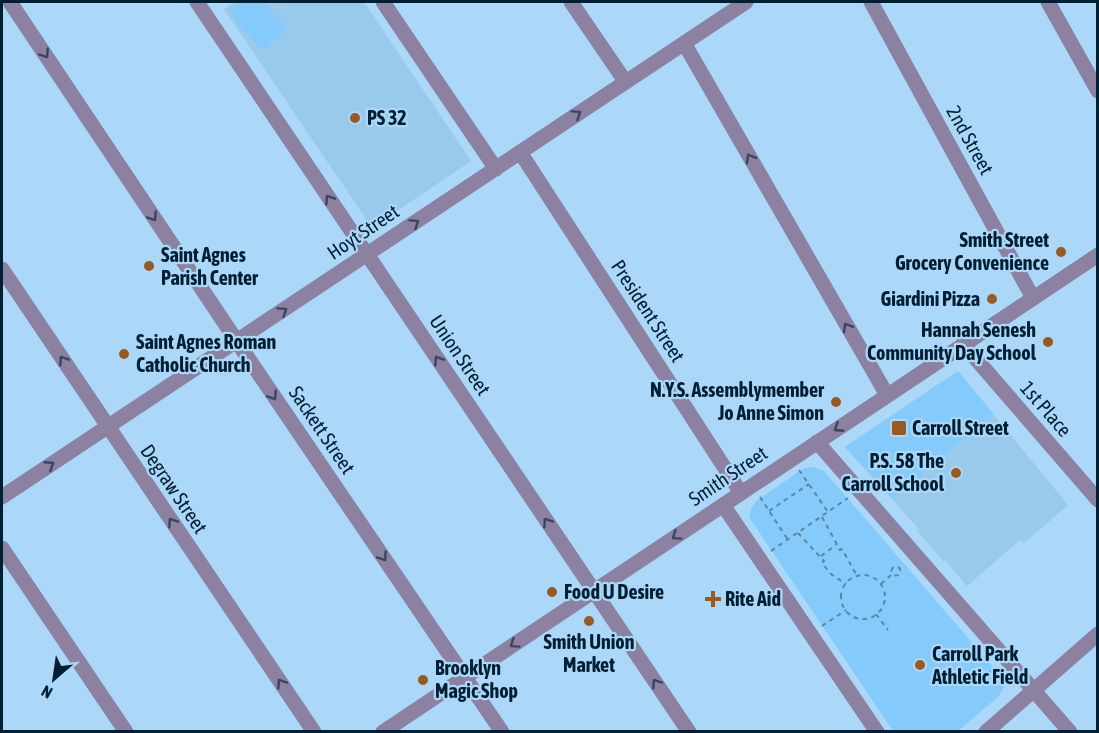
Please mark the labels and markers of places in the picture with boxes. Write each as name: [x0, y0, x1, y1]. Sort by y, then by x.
place label: PS 32: [367, 106, 407, 129]
marker: PS 32: [348, 111, 362, 125]
place label: Smith Street Grocery Convenience: [895, 228, 1049, 274]
place label: Saint Agnes Parish Center: [161, 243, 259, 289]
marker: Smith Street Grocery Convenience: [1054, 245, 1068, 259]
marker: Saint Agnes Parish Center: [142, 259, 156, 273]
place label: Giardini Pizza: [881, 287, 980, 310]
marker: Giardini Pizza: [985, 292, 999, 306]
place label: Hannah Senesh Community Day School: [867, 318, 1037, 364]
place label: Saint Agnes Roman Catholic Church: [136, 330, 276, 376]
marker: Hannah Senesh Community Day School: [1041, 335, 1055, 349]
marker: Saint Agnes Roman Catholic Church: [117, 347, 131, 361]
place label: N.Y.S. Assemblymember Jo Anne Simon: [650, 378, 825, 424]
marker: N.Y.S. Assemblymember Jo Anne Simon: [829, 395, 843, 409]
place label: Carroll Street: [912, 416, 1009, 439]
marker: Carroll Street: [890, 419, 908, 437]
place label: P.S. 58 The Carroll School: [842, 449, 945, 495]
marker: P.S. 58 The Carroll School: [949, 466, 963, 480]
place label: Food U Desire: [564, 580, 664, 603]
marker: Food U Desire: [545, 585, 559, 599]
place label: Rite Aid: [725, 587, 781, 610]
marker: Rite Aid: [706, 592, 720, 606]
marker: Smith Union Market: [582, 614, 596, 628]
place label: Smith Union Market: [544, 630, 634, 676]
place label: Carroll Park Athletic Field: [931, 642, 1028, 688]
place label: Brooklyn Magic Shop: [435, 656, 518, 702]
marker: Carroll Park Athletic Field: [913, 658, 927, 672]
marker: Brooklyn Magic Shop: [416, 673, 430, 687]

